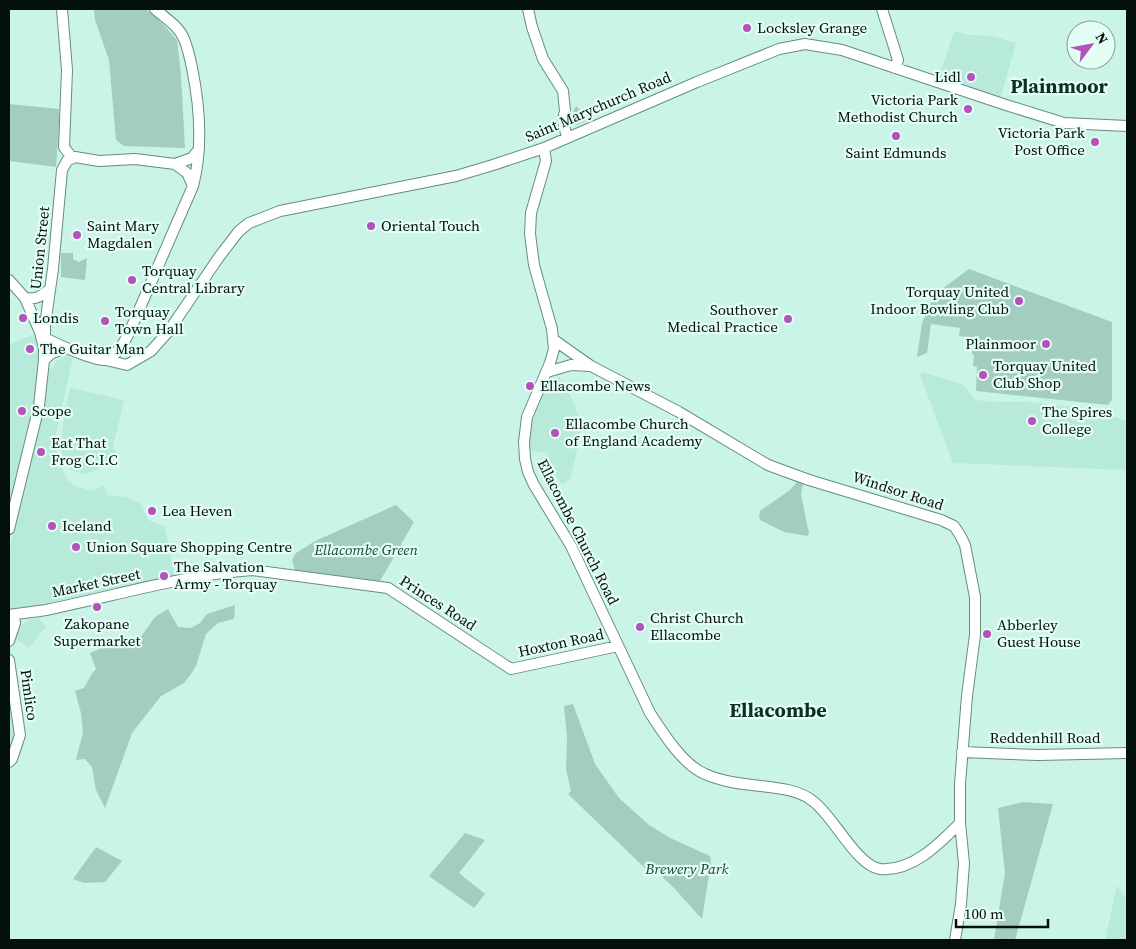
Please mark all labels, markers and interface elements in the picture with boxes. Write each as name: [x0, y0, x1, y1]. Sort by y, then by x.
place label: Locksley Grange: [757, 17, 868, 38]
north arrow: [1066, 20, 1116, 70]
marker: Locksley Grange: [741, 22, 753, 34]
text: N: [1091, 28, 1113, 48]
street label: Saint Marychurch Road: [522, 66, 674, 147]
place label: Lidl: [935, 66, 962, 87]
marker: Lidl: [965, 71, 977, 83]
district label: Plainmoor: [1010, 72, 1109, 100]
place label: Victoria Park Methodist Church: [838, 89, 959, 127]
marker: Victoria Park Methodist Church: [962, 103, 974, 115]
place label: Victoria Park Post Office: [998, 122, 1086, 160]
marker: Saint Edmunds: [890, 130, 902, 142]
marker: Victoria Park Post Office: [1089, 136, 1101, 148]
place label: Saint Edmunds: [845, 142, 947, 163]
street label: Union Street: [25, 205, 54, 291]
place label: Saint Mary Magdalen: [87, 215, 159, 253]
place label: Oriental Touch: [381, 215, 480, 236]
marker: Oriental Touch: [365, 220, 377, 232]
marker: Saint Mary Magdalen: [71, 229, 83, 241]
place label: Torquay Central Library: [142, 260, 245, 298]
marker: Torquay Central Library: [126, 274, 138, 286]
place label: Torquay United Indoor Bowling Club: [870, 281, 1009, 319]
marker: Torquay United Indoor Bowling Club: [1013, 295, 1025, 307]
place label: Southover Medical Practice: [667, 299, 779, 337]
place label: Torquay Town Hall: [115, 301, 184, 339]
place label: Londis: [33, 307, 79, 328]
marker: Londis: [17, 312, 29, 324]
marker: Southover Medical Practice: [782, 313, 794, 325]
marker: Torquay Town Hall: [99, 315, 111, 327]
place label: Plainmoor: [965, 333, 1037, 354]
place label: The Guitar Man: [40, 338, 145, 359]
marker: Plainmoor: [1040, 338, 1052, 350]
marker: The Guitar Man: [24, 343, 36, 355]
place label: Torquay United Club Shop: [993, 355, 1097, 393]
marker: Torquay United Club Shop: [977, 369, 989, 381]
place label: Ellacombe News: [540, 375, 651, 396]
marker: Ellacombe News: [524, 380, 536, 392]
place label: Scope: [32, 400, 72, 421]
place label: The Spires College: [1042, 401, 1112, 439]
marker: Scope: [16, 405, 28, 417]
place label: Ellacombe Church of England Academy: [565, 413, 703, 451]
marker: The Spires College: [1026, 415, 1038, 427]
marker: Ellacombe Church of England Academy: [549, 427, 561, 439]
place label: Eat That Frog C.I.C: [51, 432, 118, 470]
marker: Eat That Frog C.I.C: [35, 446, 47, 458]
street label: Ellacombe Church Road: [532, 455, 625, 609]
street label: Windsor Road: [850, 466, 947, 515]
place label: Lea Heven: [162, 500, 233, 521]
marker: Lea Heven: [146, 505, 158, 517]
place label: Iceland: [62, 515, 112, 536]
marker: Iceland: [46, 520, 58, 532]
place label: Union Square Shopping Centre: [86, 536, 293, 557]
park label: Ellacombe Green: [313, 539, 418, 560]
marker: Union Square Shopping Centre: [70, 541, 82, 553]
place label: The Salvation Army - Torquay: [174, 556, 277, 594]
street label: Market Street: [50, 563, 142, 602]
marker: The Salvation Army - Torquay: [158, 570, 170, 582]
street label: Princes Road: [396, 570, 481, 635]
marker: Zakopane Supermarket: [91, 601, 103, 613]
place label: Christ Church Ellacombe: [650, 607, 744, 645]
place label: Zakopane Supermarket: [54, 613, 140, 651]
place label: Abberley Guest House: [997, 614, 1081, 652]
marker: Christ Church Ellacombe: [634, 621, 646, 633]
street label: Hoxton Road: [516, 623, 606, 662]
marker: Abberley Guest House: [981, 628, 993, 640]
street label: Pimlico: [16, 668, 43, 722]
district label: Ellacombe: [729, 696, 827, 724]
street label: Reddenhill Road: [990, 727, 1101, 748]
park label: Brewery Park: [644, 858, 730, 879]
scale bar: [956, 896, 1048, 928]
text: 100 m: [964, 903, 1004, 924]

